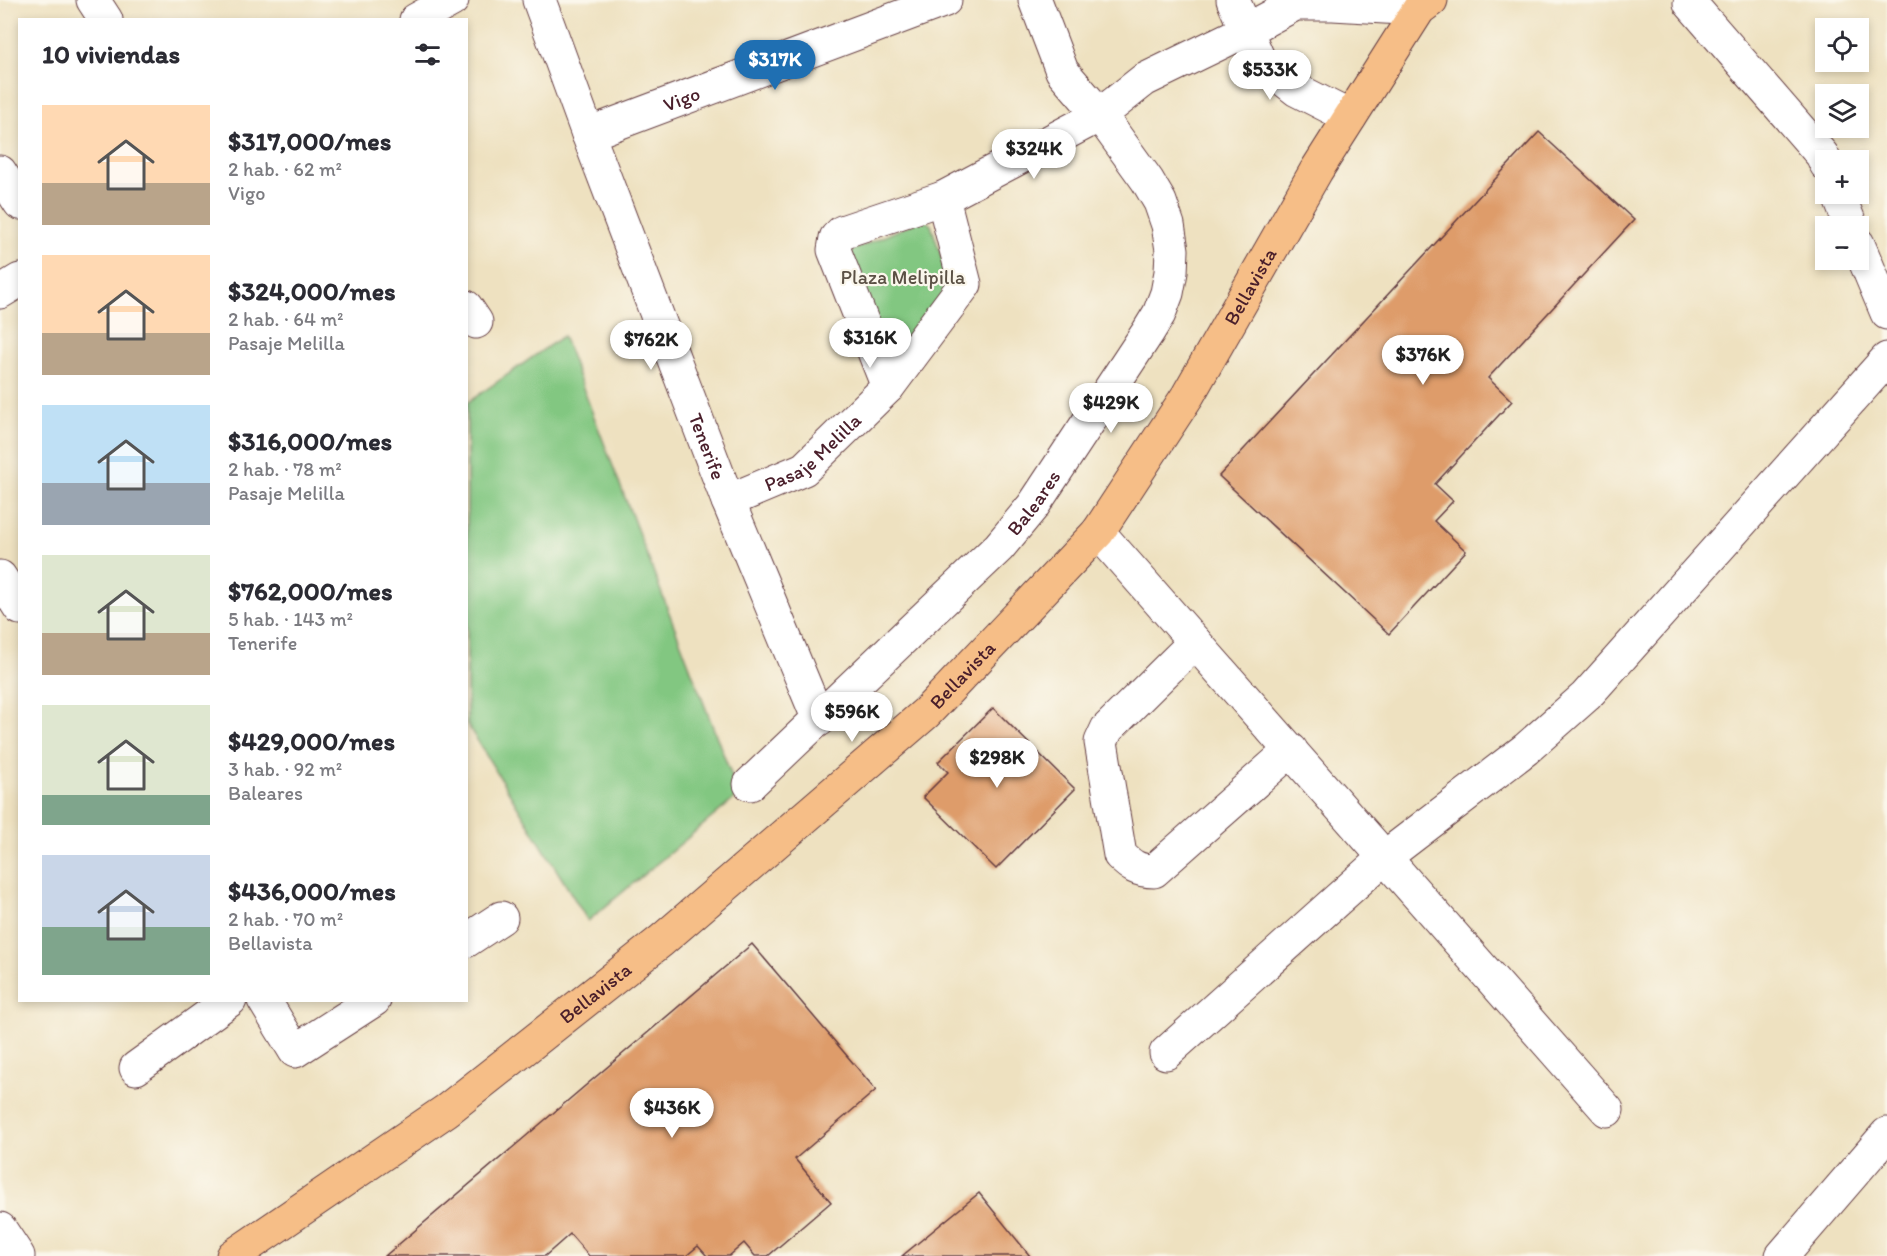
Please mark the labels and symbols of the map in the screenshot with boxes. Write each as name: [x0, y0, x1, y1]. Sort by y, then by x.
pin: $317K: [733, 40, 817, 91]
pin: $533K: [1228, 50, 1312, 101]
street label: Vigo: [660, 81, 703, 117]
pin: $324K: [992, 129, 1076, 180]
street label: Bellavista: [1219, 243, 1282, 329]
park label: Plaza Melipilla: [841, 265, 966, 289]
pin: $316K: [828, 318, 912, 369]
pin: $762K: [609, 320, 693, 371]
pin: $376K: [1381, 335, 1465, 386]
pin: $429K: [1069, 383, 1153, 434]
street label: Pasaje Melilla: [761, 408, 866, 496]
street label: Tenerife: [684, 410, 731, 483]
street label: Baleares: [1002, 466, 1065, 540]
street label: Bellavista: [924, 635, 1001, 714]
pin: $596K: [810, 692, 894, 743]
pin: $298K: [955, 738, 1039, 789]
street label: Bellavista: [555, 957, 636, 1029]
pin: $436K: [630, 1088, 714, 1139]

